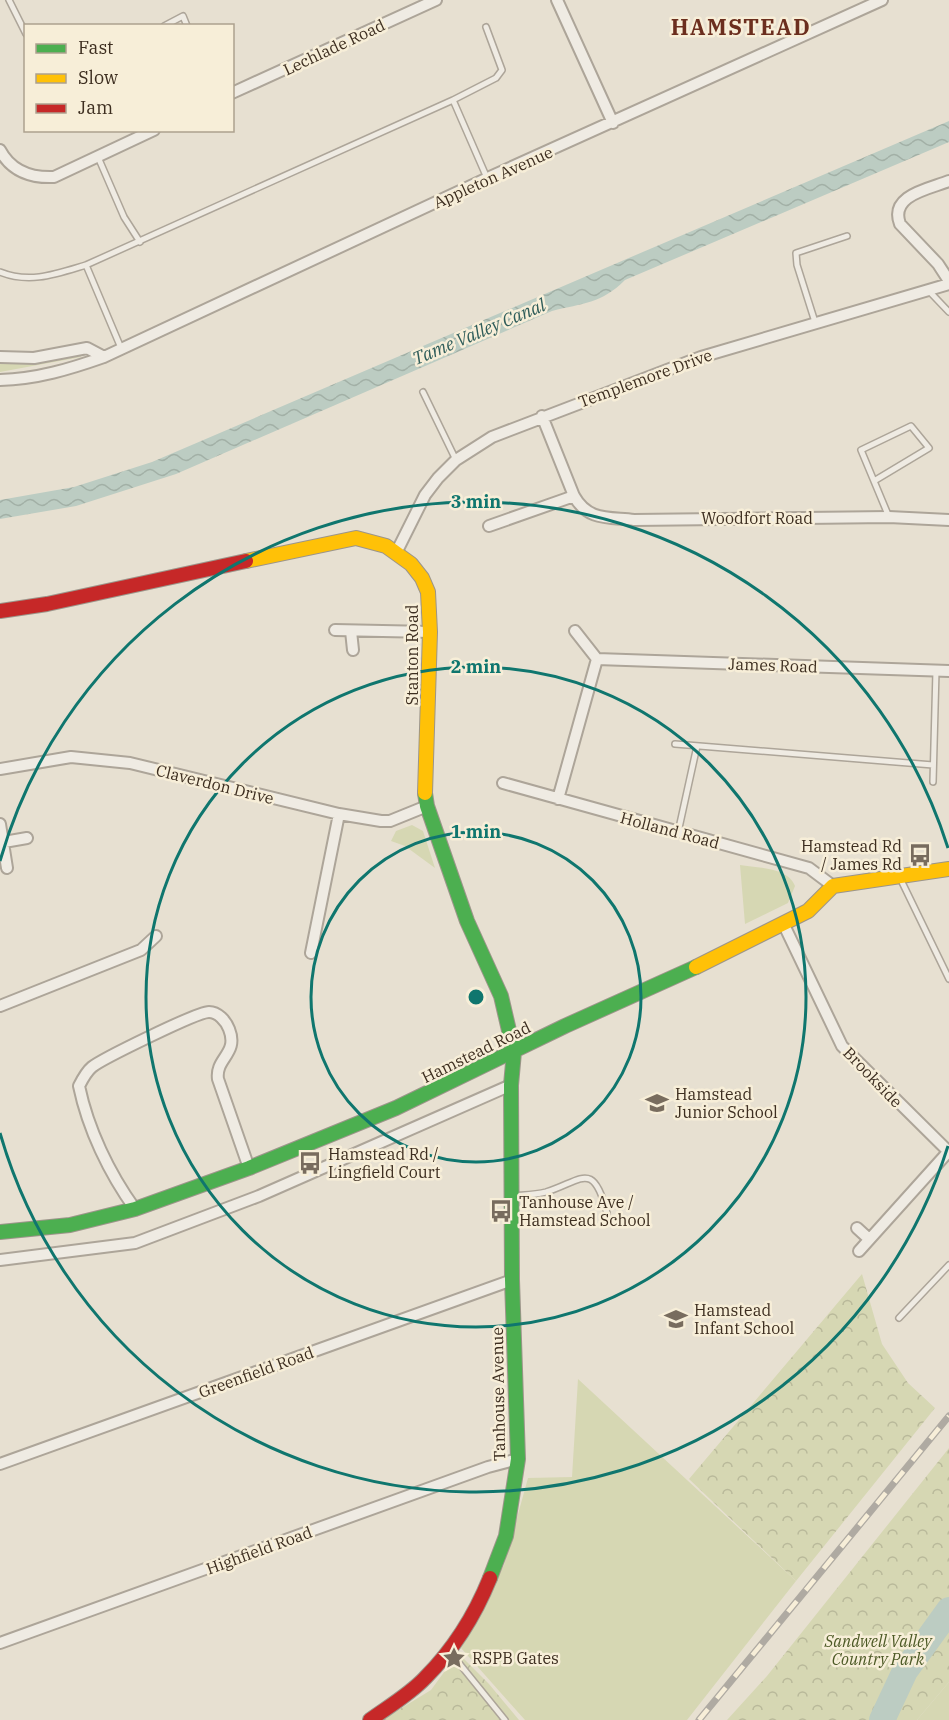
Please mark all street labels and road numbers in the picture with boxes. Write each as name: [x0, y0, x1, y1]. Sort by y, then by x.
street label: Lechlade Road: [280, 15, 388, 79]
street label: Appleton Avenue: [430, 142, 556, 212]
street label: Templemore Drive: [575, 345, 715, 411]
street label: Woodfort Road: [701, 508, 813, 528]
street label: Stanton Road: [402, 604, 422, 705]
street label: James Road: [728, 653, 818, 677]
street label: Claverdon Drive: [154, 760, 276, 808]
street label: Holland Road: [618, 807, 722, 853]
street label: Hamstead Road: [418, 1017, 534, 1087]
street label: Brookside: [839, 1043, 907, 1111]
street label: Tanhouse Avenue: [487, 1327, 509, 1461]
street label: Greenfield Road: [196, 1342, 317, 1402]
street label: Highfield Road: [203, 1521, 315, 1578]

